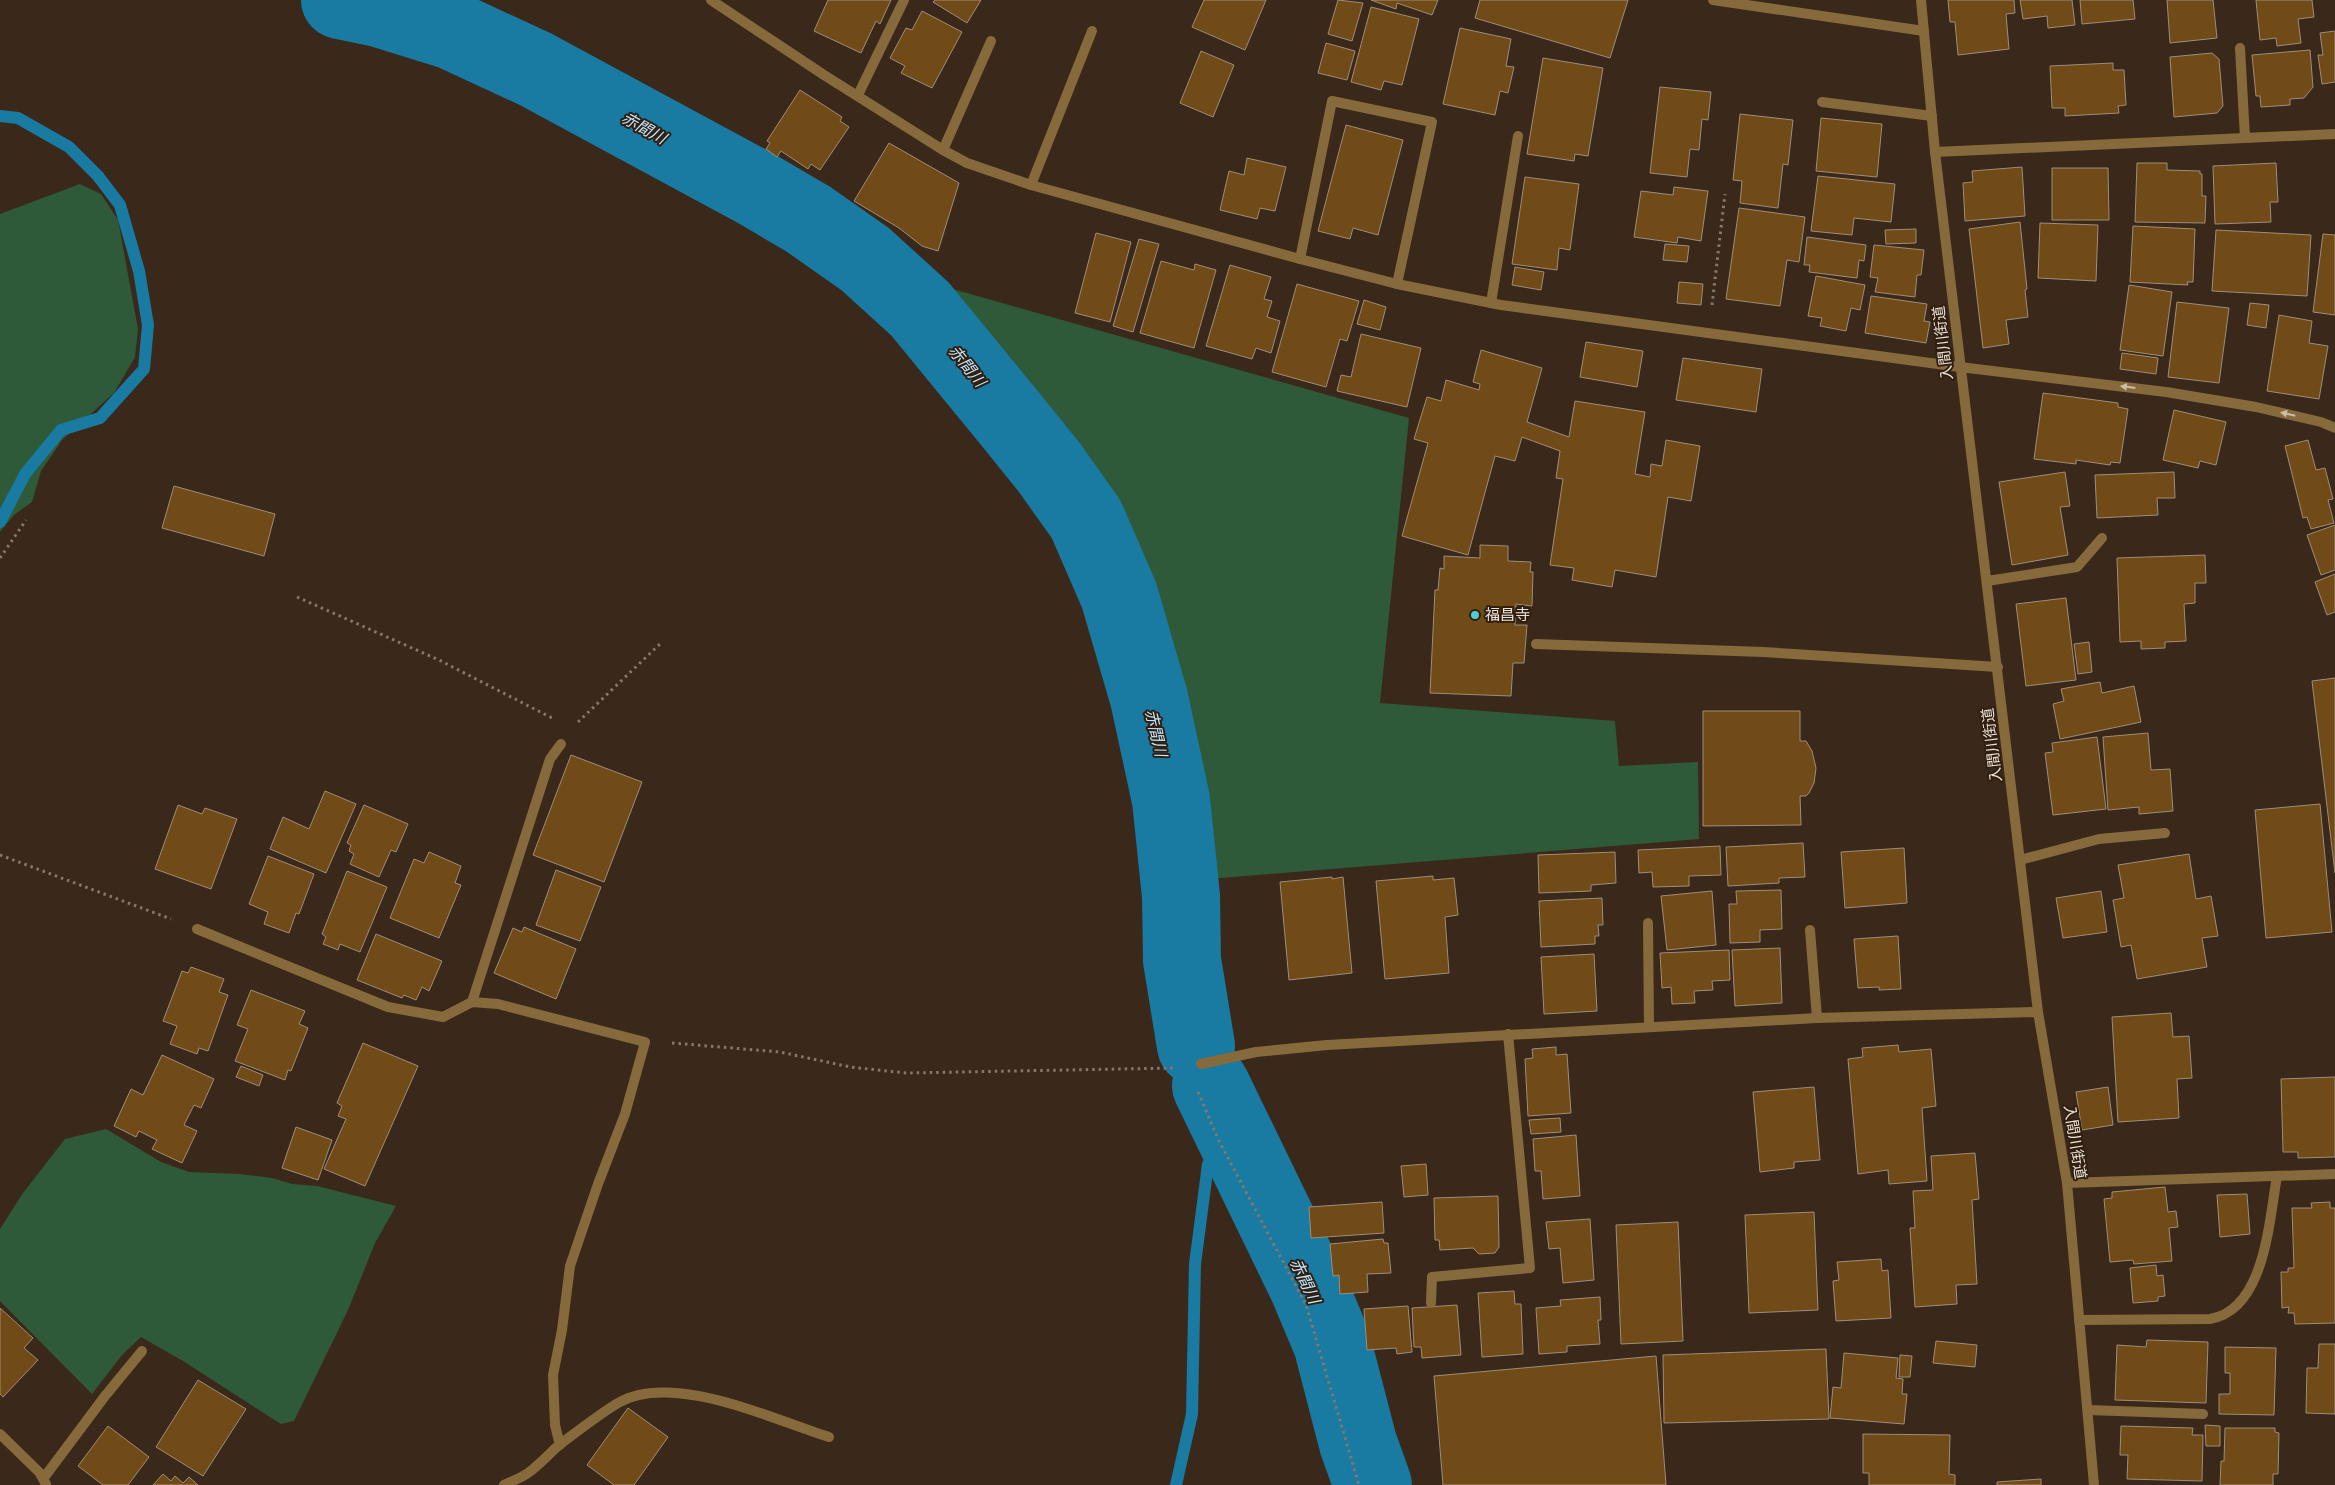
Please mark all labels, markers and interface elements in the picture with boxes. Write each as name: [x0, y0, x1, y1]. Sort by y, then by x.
water label: 赤間川: [618, 108, 671, 149]
street label: 入間川街道: [1929, 305, 1957, 381]
water label: 赤間川: [945, 341, 991, 392]
one-way arrow: [2120, 383, 2136, 391]
one-way arrow: [2281, 410, 2296, 418]
place label: 福昌寺: [1485, 606, 1530, 624]
marker: 福昌寺: [1469, 609, 1481, 621]
water label: 赤間川: [1141, 707, 1171, 760]
street label: 入間川街道: [1978, 707, 2006, 783]
street label: 入間川街道: [2060, 1104, 2090, 1180]
water label: 赤間川: [1286, 1255, 1325, 1309]

